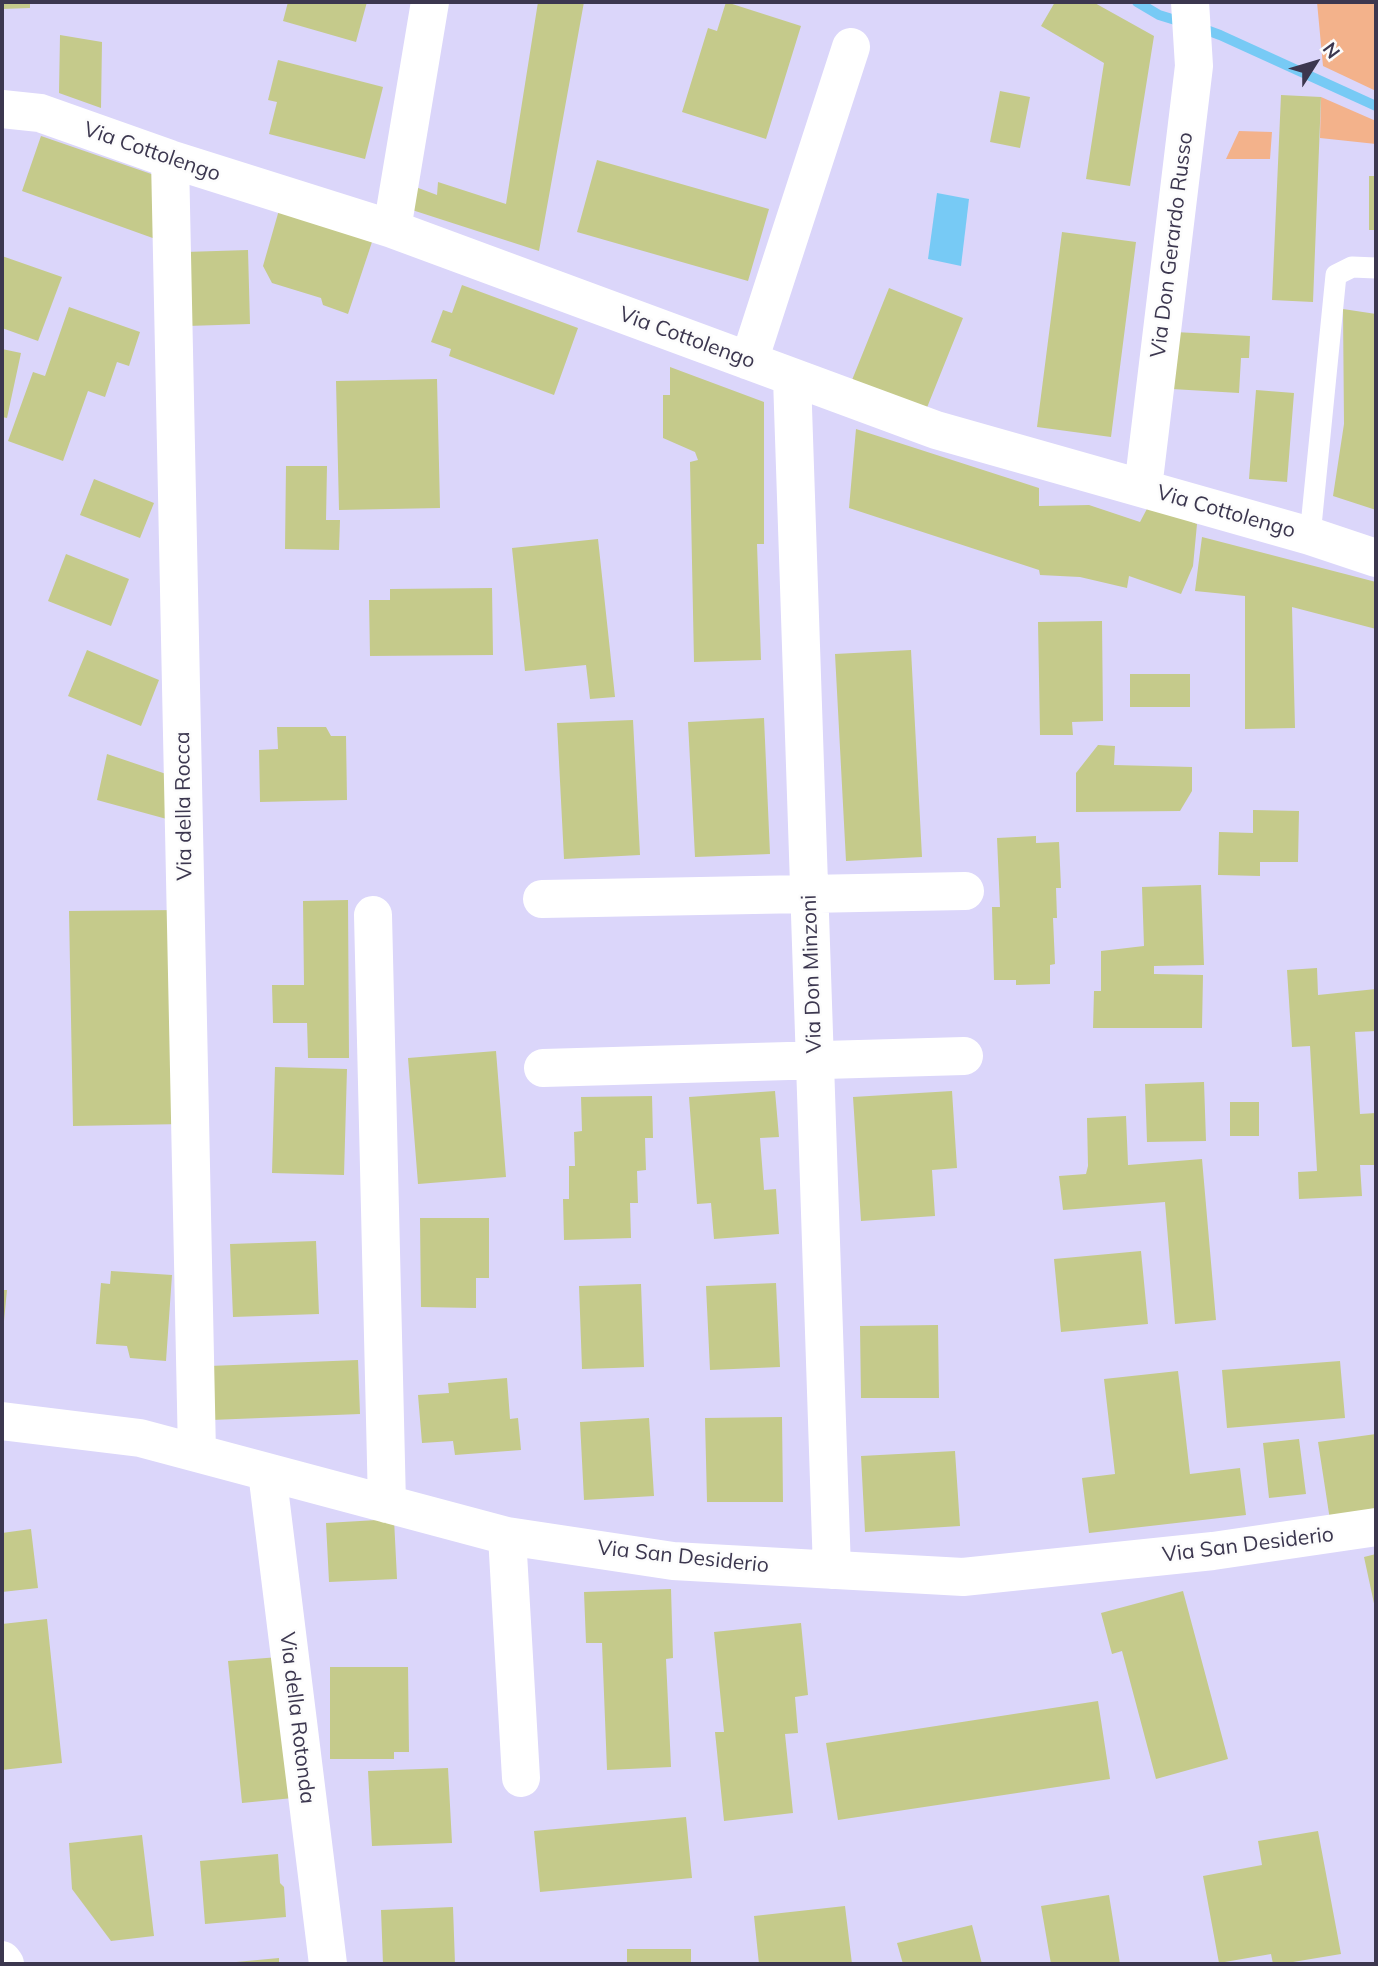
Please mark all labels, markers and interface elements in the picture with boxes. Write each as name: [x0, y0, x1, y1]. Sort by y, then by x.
north arrow: [1280, 28, 1350, 98]
text: N: [1318, 37, 1346, 63]
street label: Via Cottolengo: [80, 117, 224, 187]
street label: Via Don Gerardo Russo: [1146, 131, 1198, 359]
street label: Via Cottolengo: [616, 302, 758, 374]
street label: Via Cottolengo: [1154, 480, 1298, 544]
street label: Via della Rocca: [170, 731, 198, 881]
street label: Via Don Minzoni: [797, 894, 827, 1054]
street label: Via San Desiderio: [1161, 1522, 1335, 1568]
street label: Via San Desiderio: [596, 1535, 770, 1579]
street label: Via della Rotonda: [274, 1631, 320, 1805]

